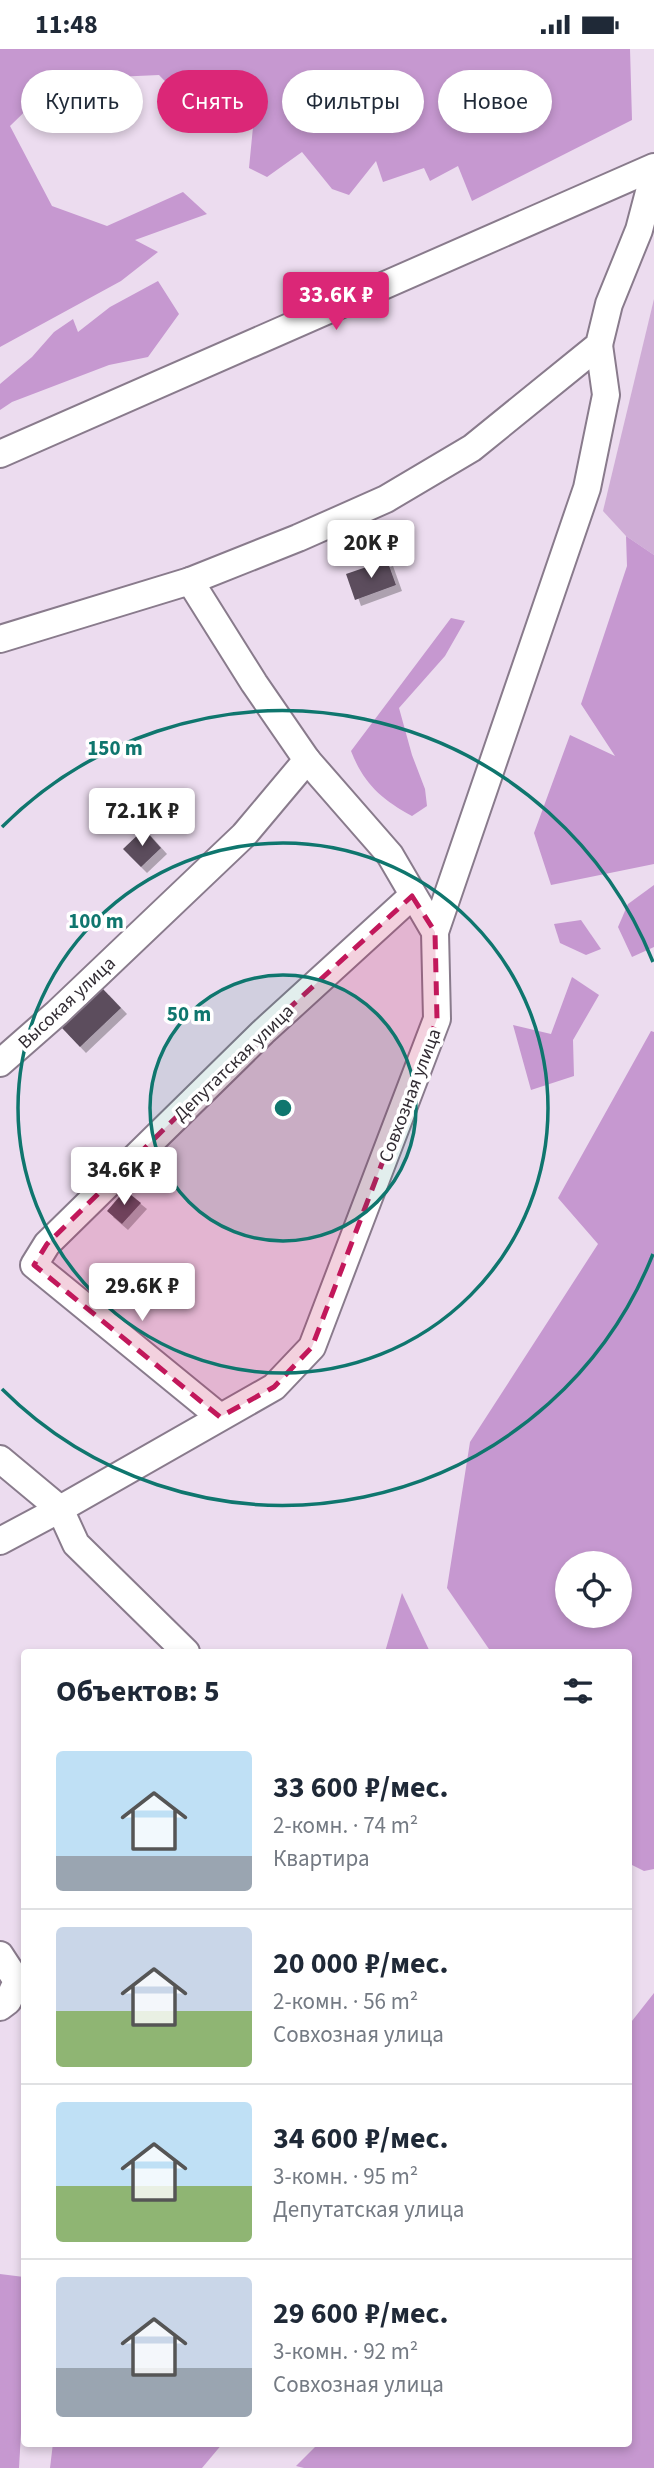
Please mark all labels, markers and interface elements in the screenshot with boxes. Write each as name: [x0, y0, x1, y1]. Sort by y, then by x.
text: 11:48: [35, 6, 98, 43]
chip: Купить: [21, 70, 143, 133]
chip: Снять: [157, 70, 268, 133]
chip: Фильтры: [282, 70, 424, 133]
chip: Новое: [438, 70, 552, 133]
pin: 33.6K ₽: [271, 273, 401, 332]
text: 33.6K ₽: [299, 278, 373, 311]
pin: 20K ₽: [322, 521, 420, 580]
text: 20K ₽: [343, 526, 399, 559]
text: 150 m: [87, 733, 143, 763]
pin: 72.1K ₽: [77, 789, 207, 848]
text: 72.1K ₽: [105, 794, 179, 827]
text: 100 m: [68, 906, 124, 936]
street label: Высокая улица: [12, 951, 122, 1056]
street label: Депутатская улица: [168, 998, 300, 1128]
text: 50 m: [167, 999, 211, 1029]
street label: Совхозная улица: [372, 1025, 448, 1166]
centre of rings: [271, 1096, 295, 1120]
pin: 34.6K ₽: [59, 1147, 189, 1207]
text: 34.6K ₽: [87, 1153, 161, 1186]
pin: 29.6K ₽: [77, 1263, 207, 1323]
text: 29.6K ₽: [105, 1269, 179, 1302]
map controls: [555, 1551, 632, 1628]
button: locate: [555, 1551, 632, 1628]
text: Объектов: 5: [56, 1670, 220, 1713]
icon: filters: [559, 1672, 597, 1710]
text: 33 600 ₽/мес.: [273, 1766, 449, 1809]
icon: home: [112, 1779, 196, 1863]
text: 2-комн. · 74 m²: [273, 1809, 418, 1842]
text: Квартира: [273, 1842, 370, 1875]
text: 20 000 ₽/мес.: [273, 1942, 449, 1985]
icon: home: [112, 1955, 196, 2039]
text: 2-комн. · 56 m²: [273, 1985, 418, 2018]
text: Совхозная улица: [273, 2018, 444, 2051]
text: 34 600 ₽/мес.: [273, 2117, 449, 2160]
icon: home: [112, 2130, 196, 2214]
text: 3-комн. · 95 m²: [273, 2160, 418, 2193]
text: Депутатская улица: [273, 2193, 464, 2226]
text: 29 600 ₽/мес.: [273, 2292, 449, 2335]
icon: home: [112, 2305, 196, 2389]
text: 3-комн. · 92 m²: [273, 2335, 418, 2368]
text: Совхозная улица: [273, 2368, 444, 2401]

